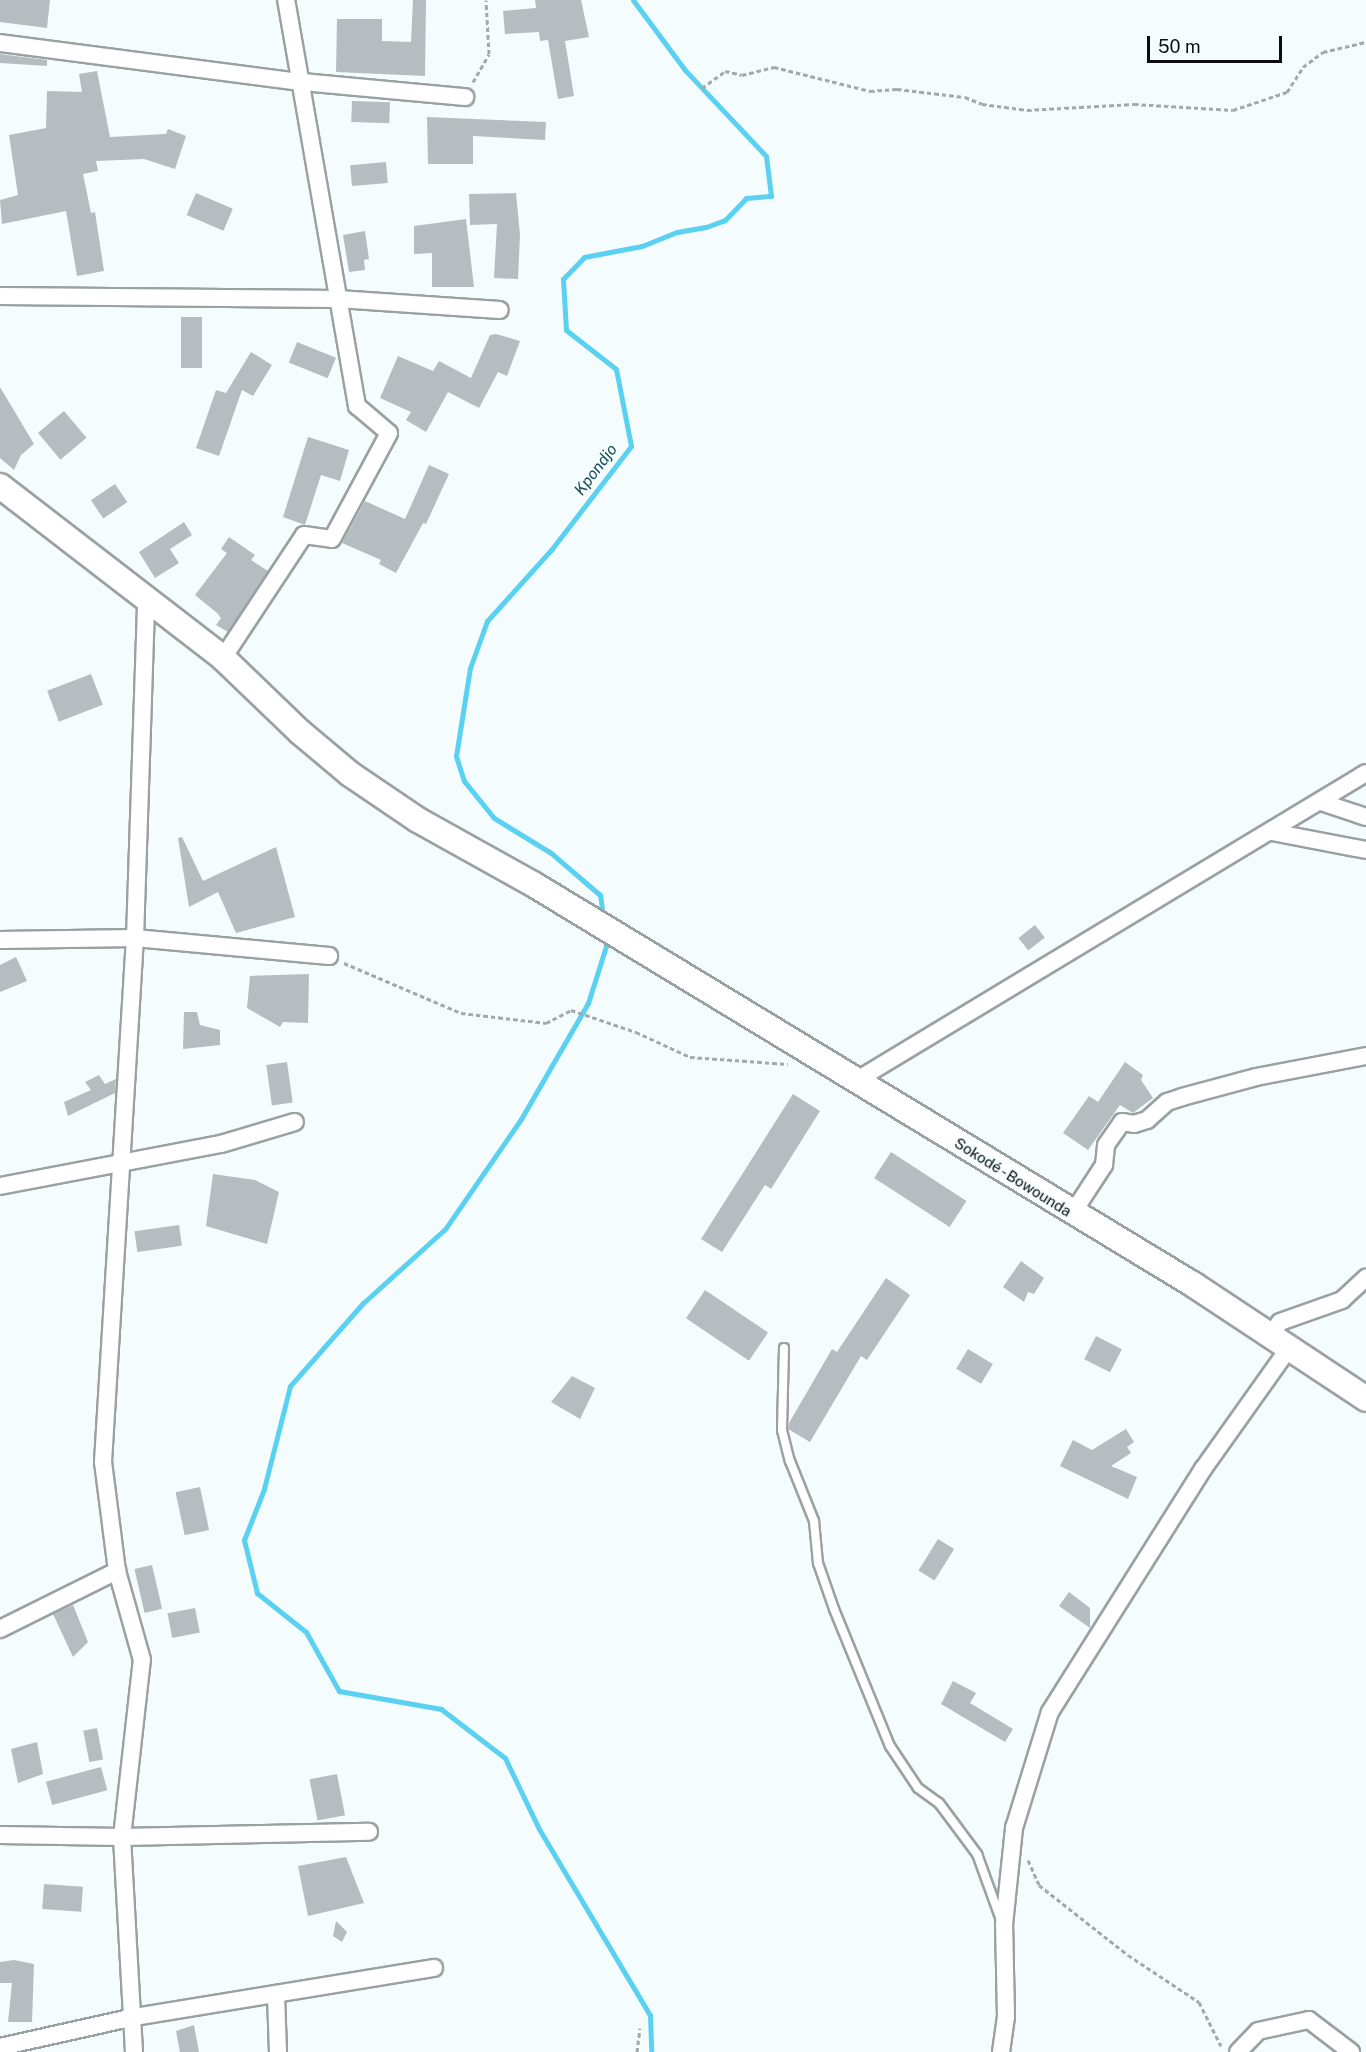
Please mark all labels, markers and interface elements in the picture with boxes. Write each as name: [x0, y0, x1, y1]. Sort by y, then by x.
scale bar: [1150, 24, 1285, 62]
text: 50 m: [1158, 36, 1201, 57]
water label: Kpondjo: [570, 441, 622, 499]
street label: Sokodé - Bowounda: [949, 1133, 1077, 1221]

